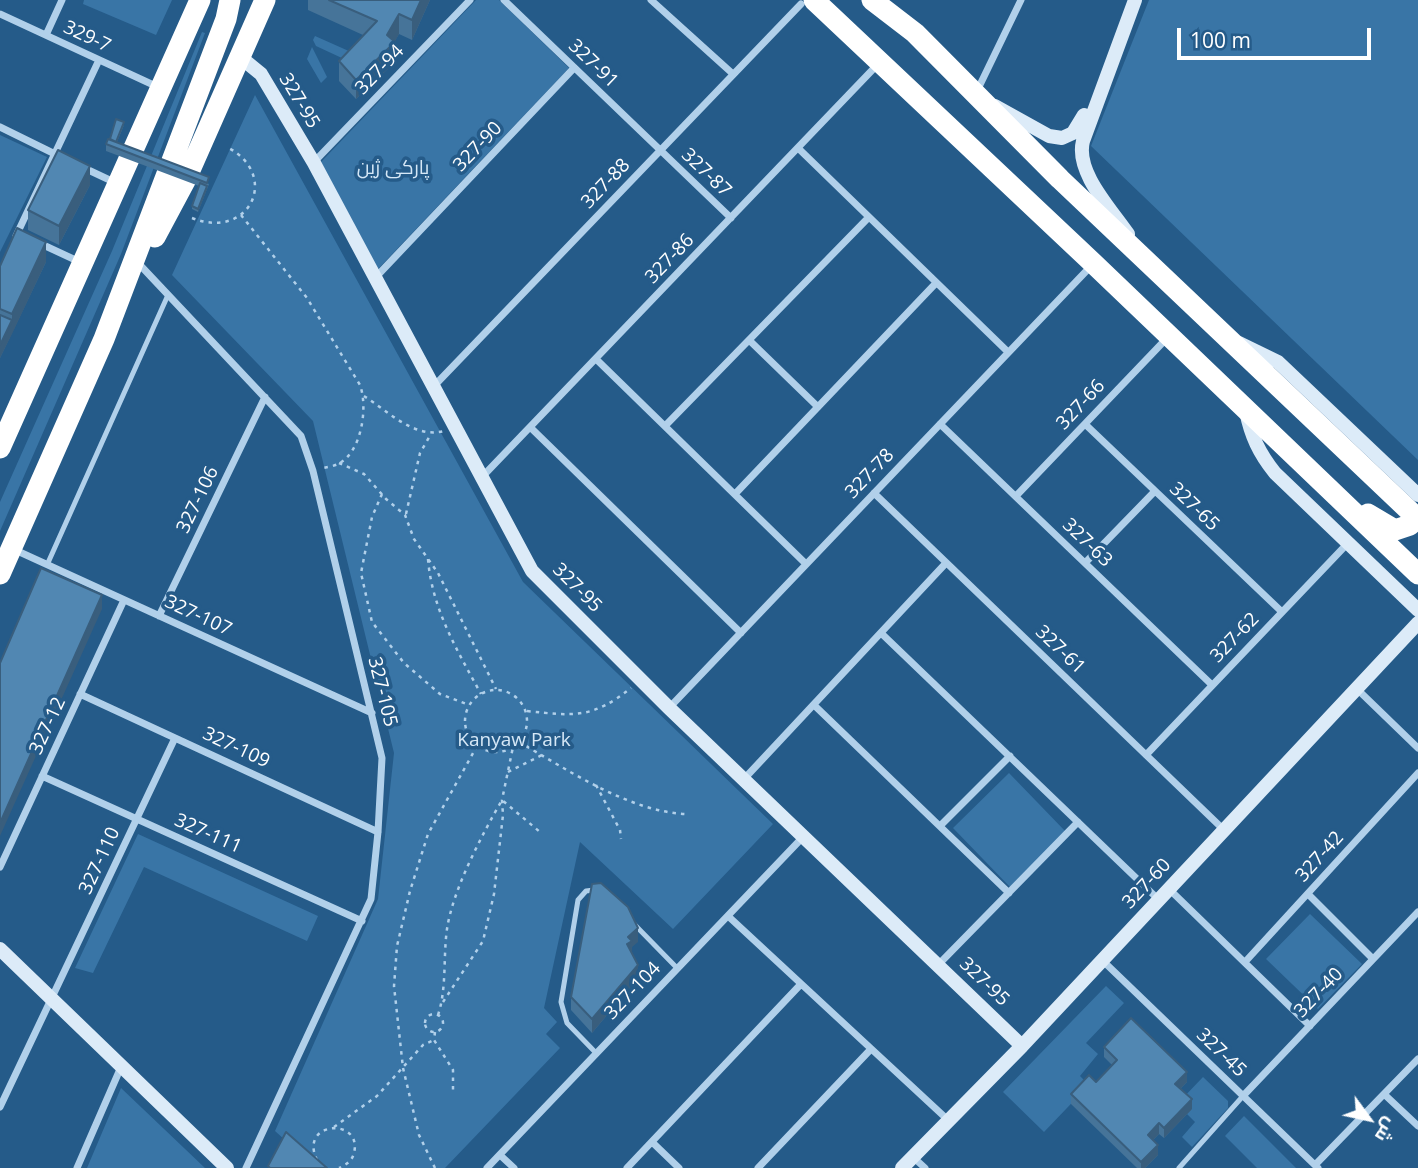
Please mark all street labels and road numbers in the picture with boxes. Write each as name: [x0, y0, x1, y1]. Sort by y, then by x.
street label: 329-7: [60, 16, 114, 58]
street label: 327-91: [563, 35, 623, 93]
street label: 327-94: [351, 40, 409, 100]
street label: 327-95: [274, 69, 324, 133]
street label: 327-90: [449, 117, 507, 177]
street label: 327-87: [676, 144, 736, 202]
street label: 327-88: [577, 154, 635, 214]
street label: 327-86: [641, 229, 699, 289]
street label: 327-66: [1052, 375, 1110, 435]
street label: 327-78: [841, 444, 899, 504]
street label: 327-106: [172, 463, 224, 537]
street label: 327-65: [1164, 478, 1224, 536]
street label: 327-63: [1057, 514, 1117, 572]
street label: 327-95: [548, 559, 606, 617]
street label: 327-107: [161, 591, 235, 641]
street label: 327-62: [1206, 608, 1264, 668]
street label: 327-61: [1030, 621, 1090, 679]
street label: 327-105: [362, 655, 402, 729]
street label: 327-12: [25, 694, 71, 758]
street label: 327-109: [199, 723, 273, 773]
street label: 327-111: [171, 809, 245, 859]
street label: 327-110: [75, 824, 125, 898]
street label: 327-42: [1291, 827, 1349, 887]
street label: 327-60: [1118, 854, 1176, 914]
street label: 327-95: [954, 953, 1014, 1011]
street label: 327-104: [600, 957, 666, 1025]
street label: 327-40: [1290, 963, 1348, 1023]
street label: 327-45: [1191, 1024, 1251, 1082]

